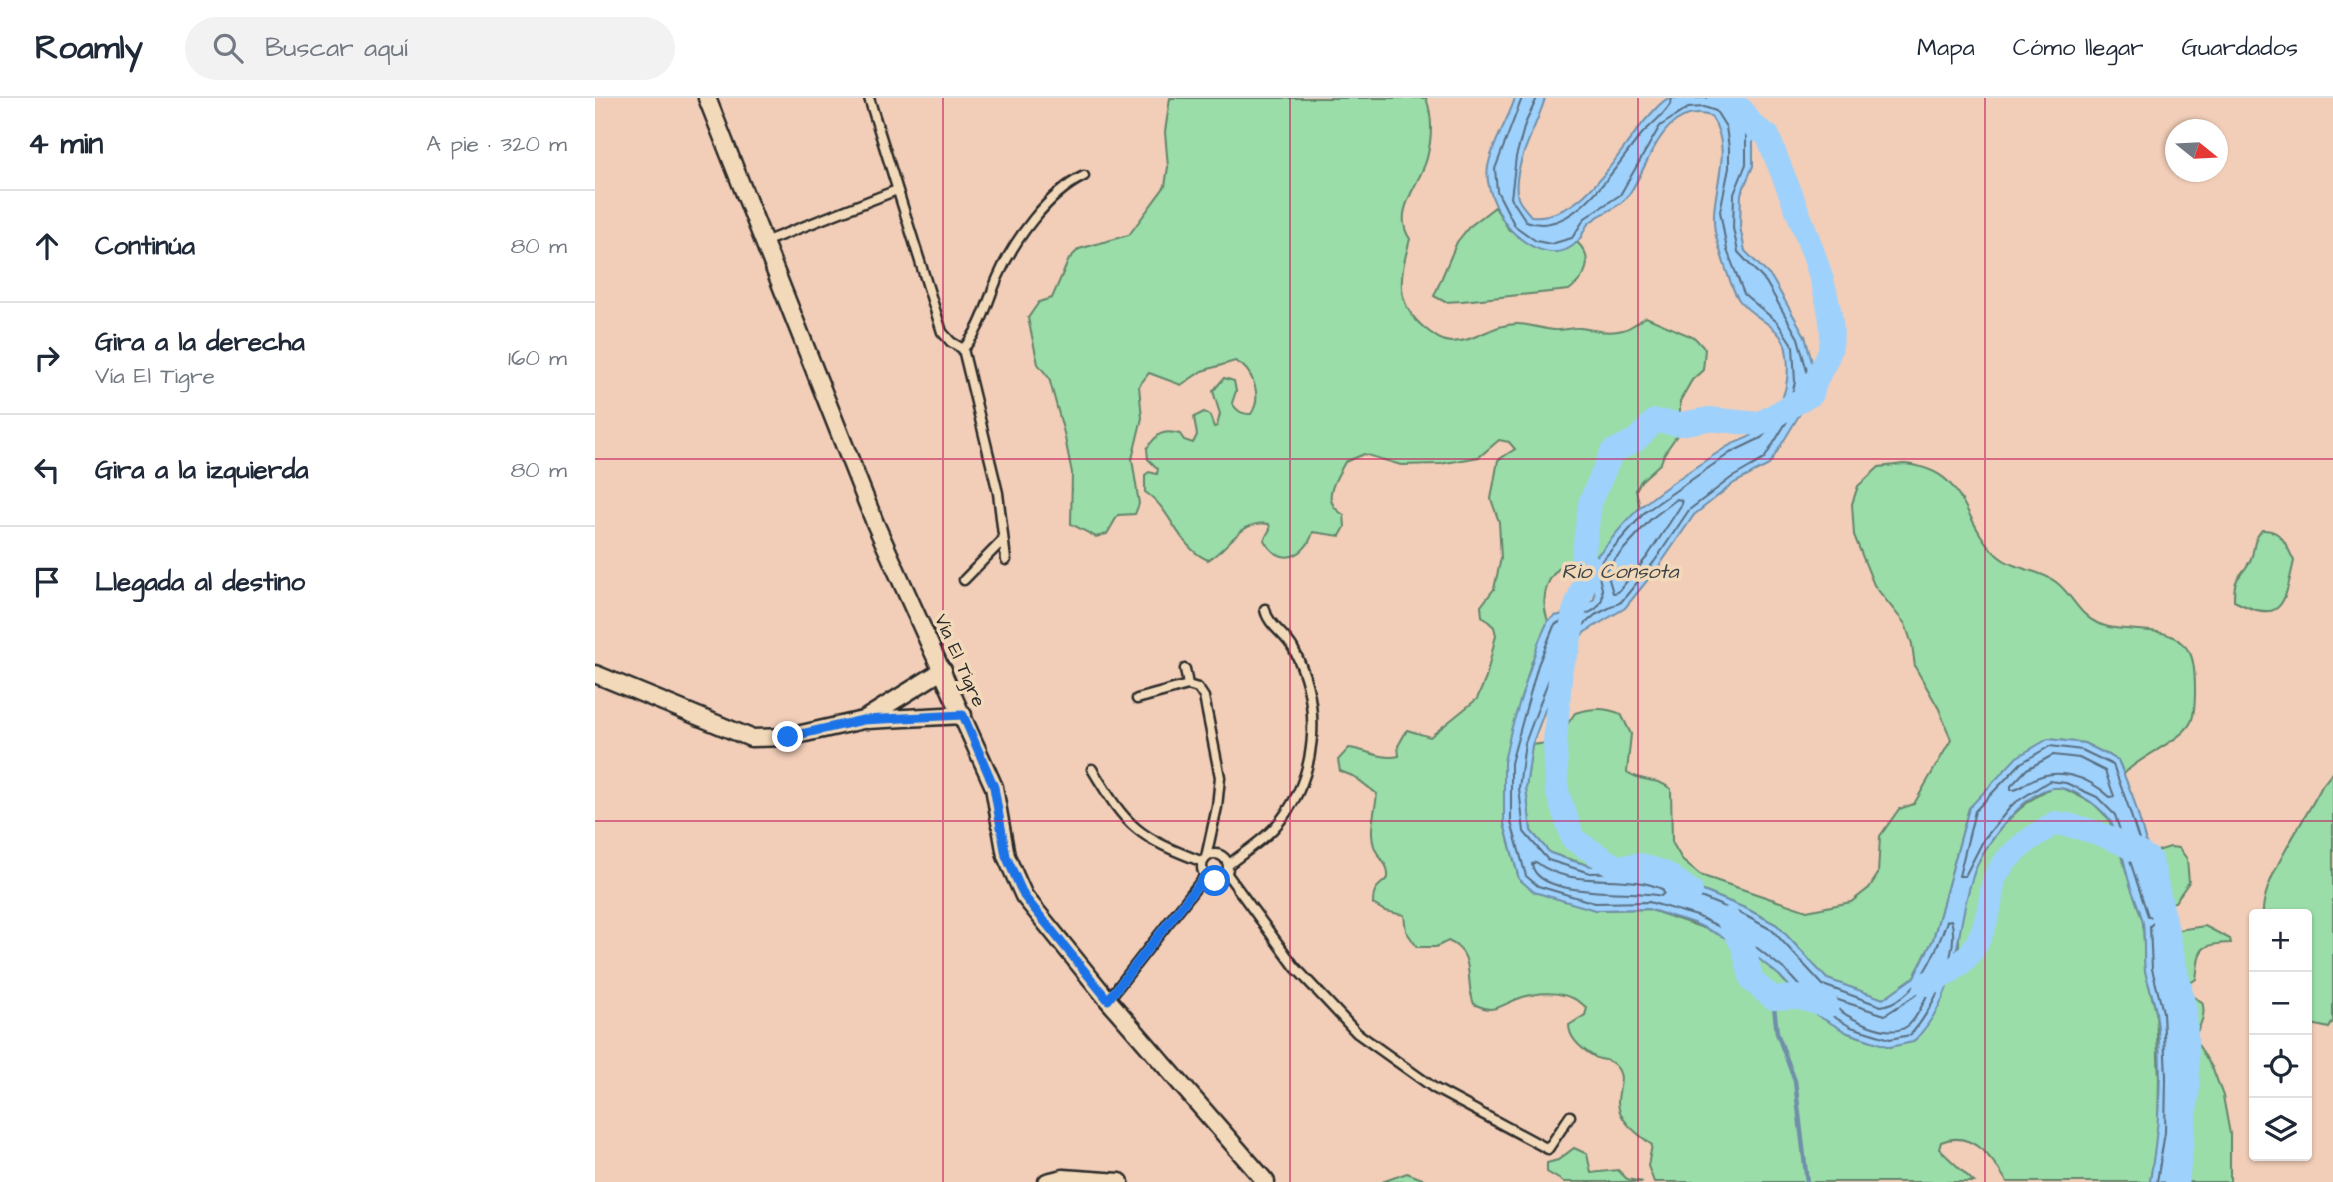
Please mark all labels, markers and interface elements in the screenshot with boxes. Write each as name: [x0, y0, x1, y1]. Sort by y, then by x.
search box: [185, 17, 675, 80]
text: Roamly: [35, 25, 143, 71]
icon: search: [209, 29, 247, 67]
text: Buscar aquí: [265, 30, 408, 66]
text: Mapa: [1917, 31, 1975, 65]
text: Cómo llegar: [2013, 31, 2143, 65]
text: Guardados: [2181, 31, 2298, 65]
north arrow: [2165, 119, 2228, 182]
text: 4 min: [28, 123, 103, 165]
text: A pie · 320 m: [426, 128, 567, 160]
icon: ahead: [28, 227, 66, 265]
text: Continúa: [95, 228, 195, 264]
text: 80 m: [510, 230, 567, 262]
text: Gira a la derecha: [95, 324, 305, 360]
icon: right: [28, 339, 66, 377]
text: 160 m: [508, 342, 567, 374]
text: Vía El Tigre: [95, 360, 215, 392]
icon: left: [28, 451, 66, 489]
text: Gira a la izquierda: [95, 452, 309, 488]
text: 80 m: [510, 454, 567, 486]
water label: Rio Consota: [1561, 557, 1680, 586]
icon: arrive: [28, 563, 66, 601]
text: Llegada al destino: [95, 564, 305, 600]
street label: Vía El Tigre: [926, 610, 992, 712]
route end: [772, 721, 803, 752]
route start: [1199, 865, 1230, 896]
map controls: [2249, 909, 2312, 1161]
button: +: [2249, 909, 2312, 972]
button: −: [2249, 972, 2312, 1035]
button: locate: [2249, 1035, 2312, 1098]
button: layers: [2249, 1098, 2312, 1161]

